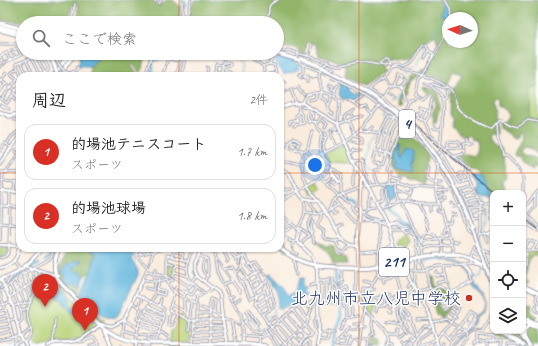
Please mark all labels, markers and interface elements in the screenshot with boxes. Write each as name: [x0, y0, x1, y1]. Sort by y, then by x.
north arrow: [442, 12, 478, 48]
search box: [16, 16, 284, 60]
icon: search: [30, 27, 52, 49]
text: ここで検索: [62, 30, 137, 49]
text: 周辺: [32, 90, 66, 111]
text: 2件: [249, 92, 268, 108]
road number: 4: [399, 110, 415, 138]
text: 的場池テニスコート: [71, 135, 206, 154]
text: 1: [43, 144, 49, 160]
text: 1.7 km: [237, 144, 267, 160]
your location: [305, 155, 325, 175]
text: スポーツ: [71, 157, 123, 173]
map controls: [490, 190, 526, 334]
button: +: [490, 190, 526, 226]
text: 的場池球場: [71, 199, 146, 218]
text: 2: [43, 208, 49, 224]
text: 1.8 km: [237, 208, 267, 224]
text: スポーツ: [71, 221, 123, 237]
button: −: [490, 226, 526, 262]
road number: 211: [379, 248, 409, 276]
button: locate: [490, 262, 526, 298]
pin: 2: [32, 274, 58, 307]
place label: 北九州市立八児中学校: [291, 288, 461, 309]
marker: 北九州市立八児中学校: [464, 293, 474, 303]
pin: 1: [72, 298, 98, 331]
button: layers: [490, 298, 526, 334]

